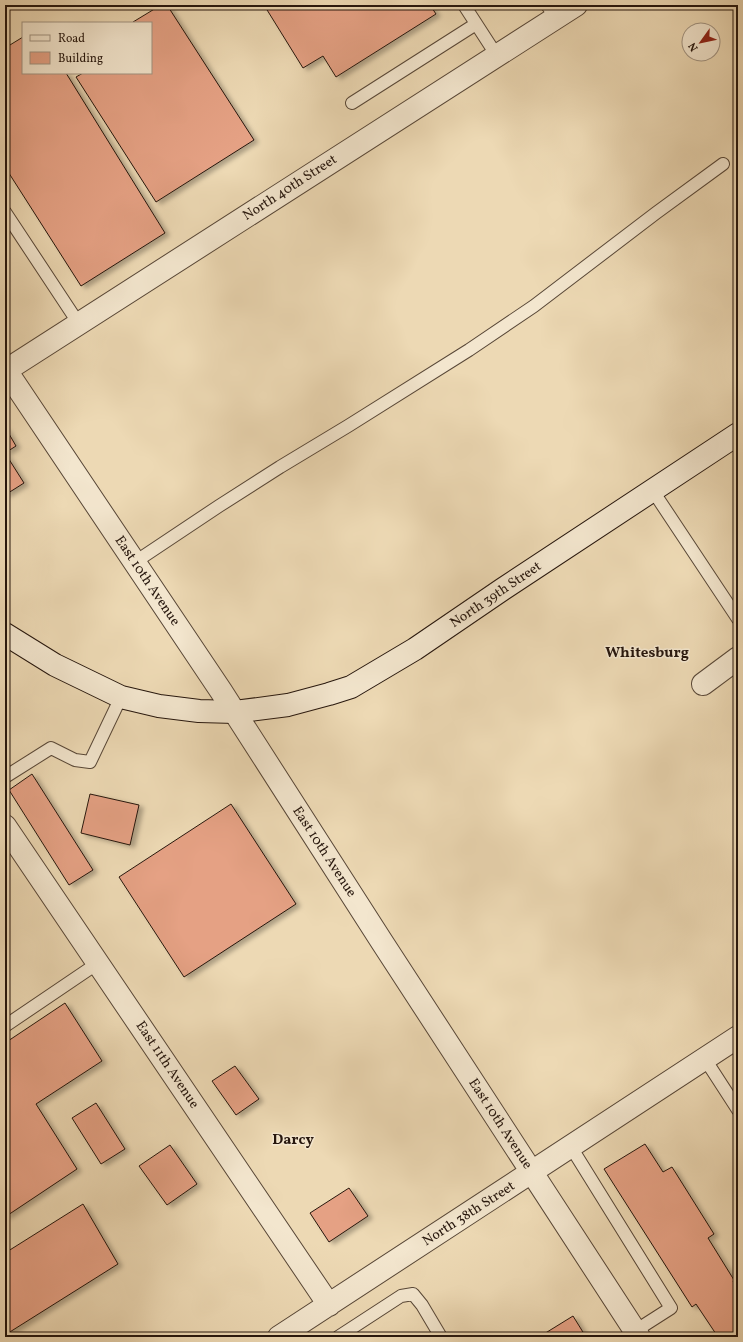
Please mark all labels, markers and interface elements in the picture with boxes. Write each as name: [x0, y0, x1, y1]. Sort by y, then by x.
legend: [22, 22, 152, 74]
north arrow: [681, 22, 721, 62]
text: Road: [58, 31, 85, 47]
text: N: [685, 39, 702, 54]
text: Building: [58, 51, 103, 67]
street label: North 40th Street: [239, 150, 341, 226]
street label: East 10th Avenue: [110, 532, 184, 630]
street label: North 39th Street: [446, 557, 546, 633]
district label: Whitesburg: [605, 643, 689, 664]
street label: East 10th Avenue: [287, 803, 361, 901]
street label: East 11th Avenue: [131, 1017, 204, 1113]
street label: East 10th Avenue: [463, 1075, 537, 1173]
district label: Darcy: [272, 1130, 314, 1151]
street label: North 38th Street: [419, 1177, 519, 1251]

